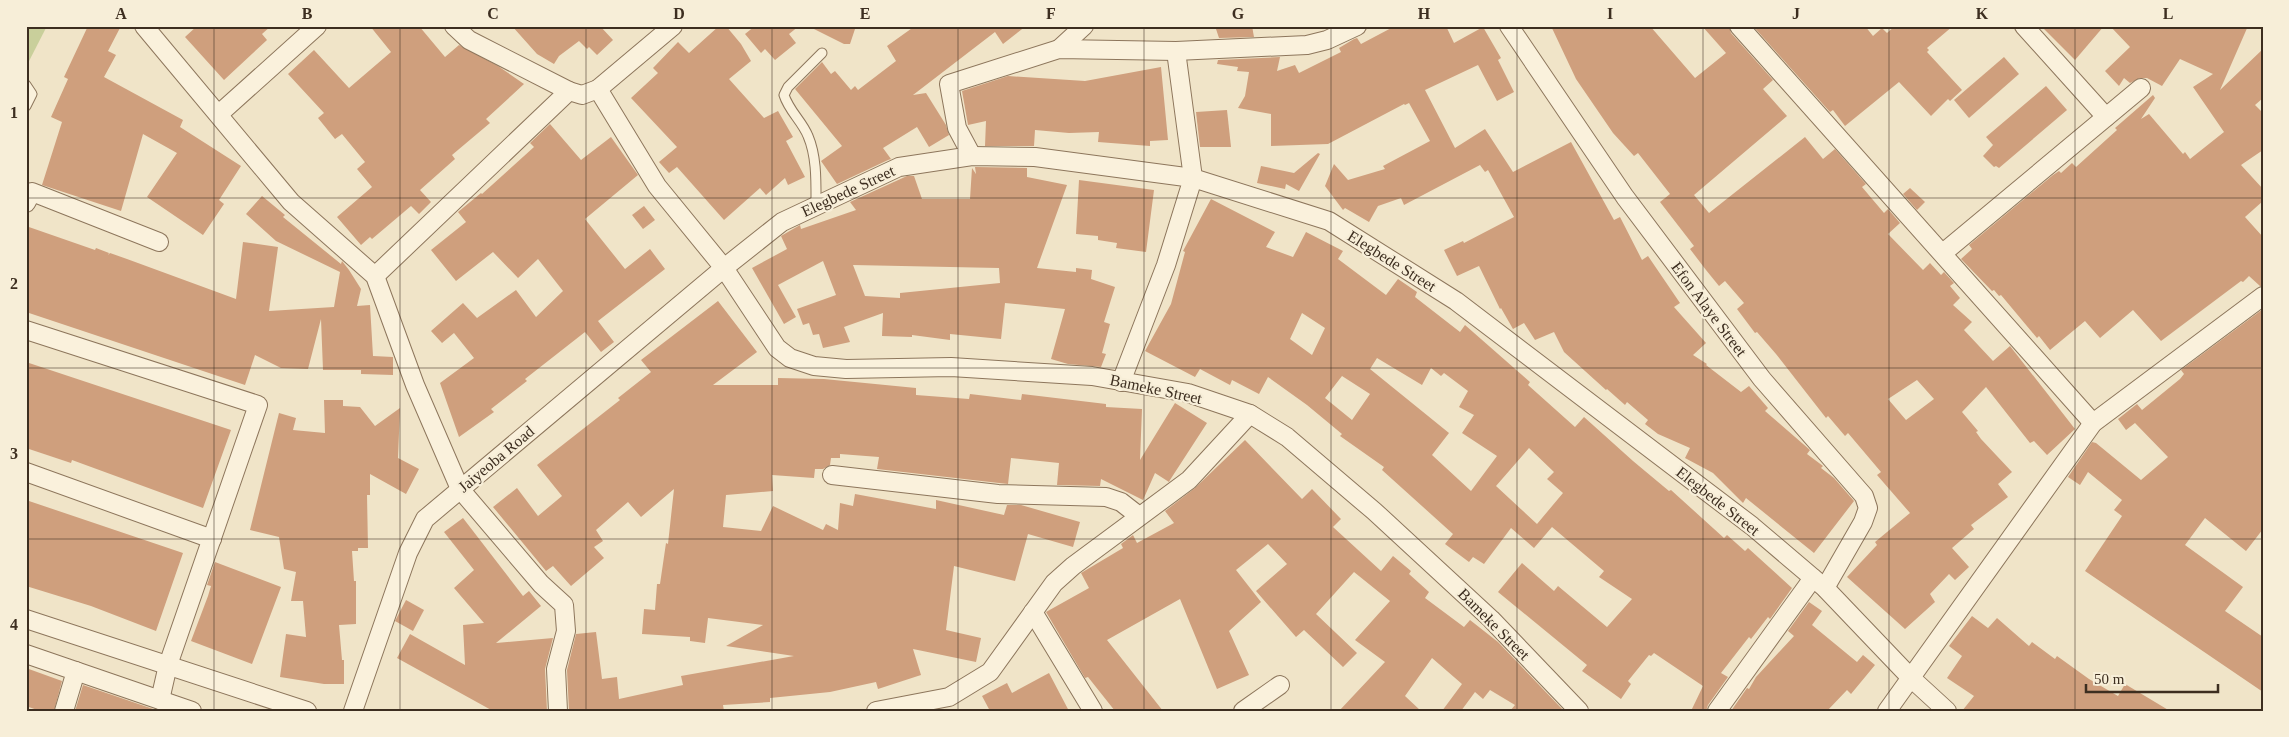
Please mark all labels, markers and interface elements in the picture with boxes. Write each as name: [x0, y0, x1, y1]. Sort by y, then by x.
text: A: [115, 5, 127, 22]
text: B: [302, 5, 313, 22]
text: C: [487, 5, 499, 22]
text: D: [673, 5, 685, 22]
text: E: [860, 5, 870, 22]
text: F: [1046, 5, 1056, 22]
text: G: [1232, 5, 1245, 22]
text: H: [1418, 5, 1431, 22]
text: I: [1607, 5, 1613, 22]
text: J: [1792, 5, 1800, 22]
text: K: [1976, 5, 1989, 22]
text: L: [2163, 5, 2173, 22]
text: 1: [10, 104, 18, 121]
street label: Elegbede Street: [799, 162, 898, 221]
street label: Elegbede Street: [1344, 227, 1440, 296]
street label: Efon Alaye Street: [1667, 258, 1750, 361]
text: 2: [10, 275, 18, 292]
street label: Bameke Street: [1108, 371, 1204, 407]
street label: Jaiyeoba Road: [455, 422, 538, 496]
text: 3: [10, 445, 18, 462]
street label: Elegbede Street: [1672, 463, 1763, 540]
street label: Bameke Street: [1455, 585, 1534, 664]
text: 4: [10, 616, 18, 633]
scale bar: [2086, 662, 2219, 694]
text: 50 m: [2094, 671, 2125, 687]

